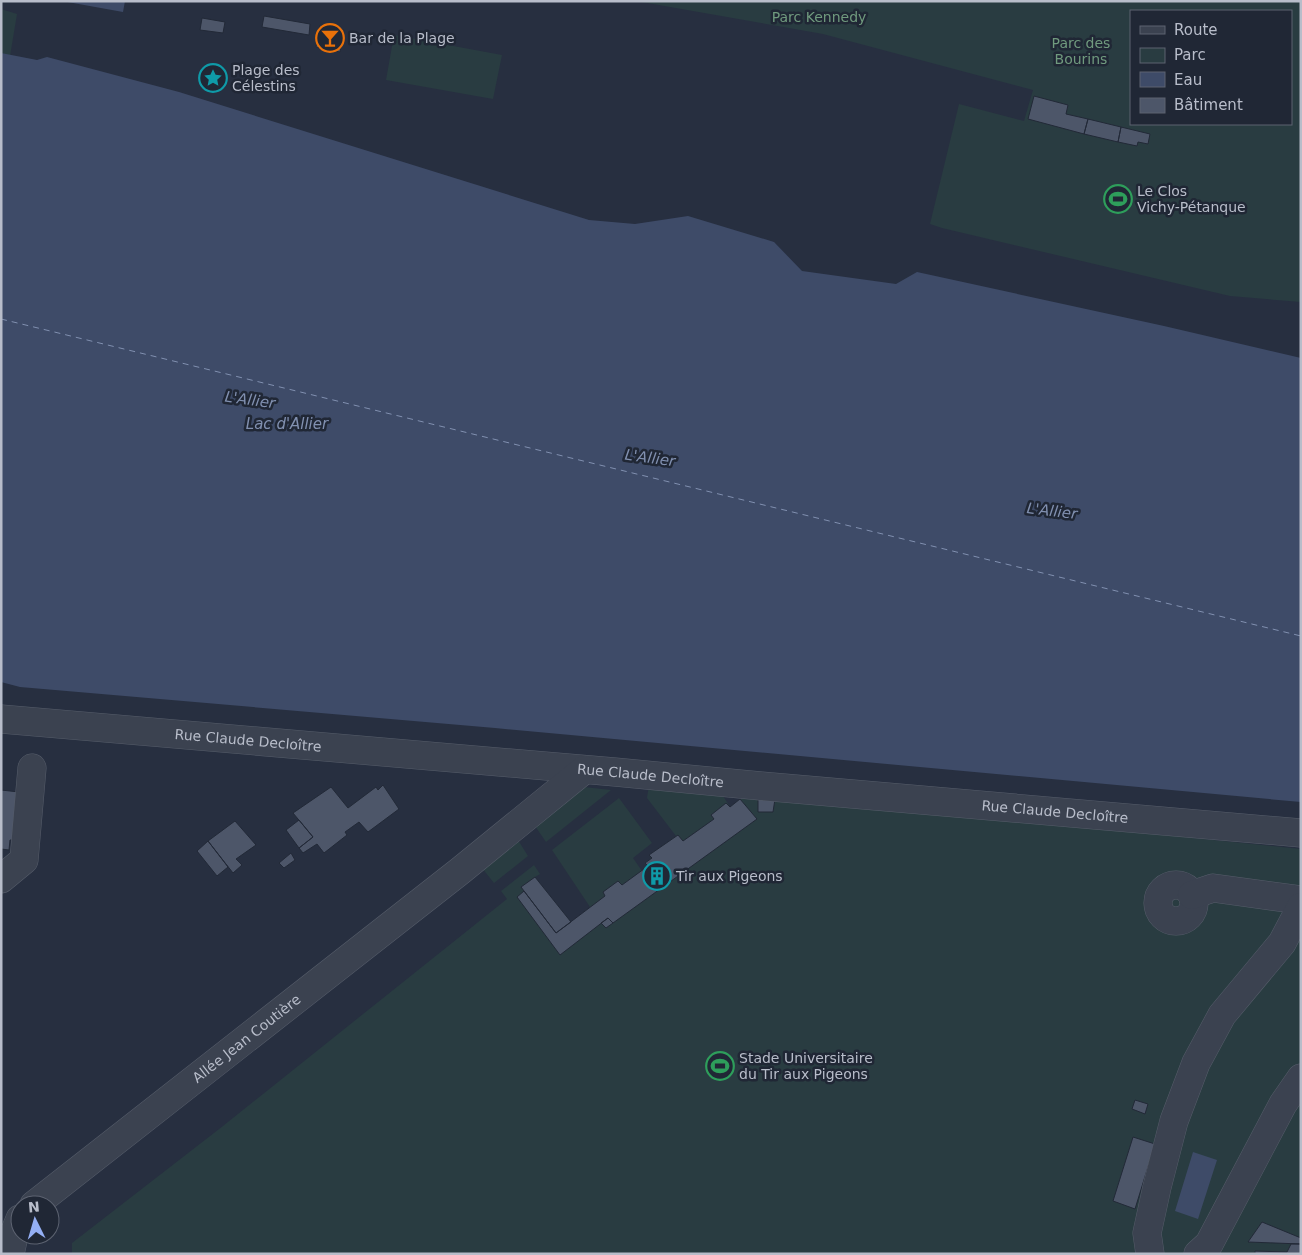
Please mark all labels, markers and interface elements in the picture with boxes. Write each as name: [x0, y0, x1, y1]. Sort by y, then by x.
park label: Parc Kennedy: [772, 9, 866, 25]
legend: [1130, 10, 1292, 125]
text: Route: [1174, 21, 1218, 39]
bar icon: Bar de la Plage: [315, 23, 345, 53]
place label: Bar de la Plage: [349, 30, 455, 46]
park label: Parc des Bourins: [1052, 35, 1110, 67]
text: Parc: [1174, 46, 1206, 64]
place label: Plage des Célestins: [232, 62, 300, 94]
place icon: Plage des Célestins: [198, 63, 228, 93]
text: Eau: [1174, 71, 1202, 89]
text: Bâtiment: [1174, 96, 1243, 114]
place label: Le Clos Vichy-Pétanque: [1137, 183, 1246, 215]
sports icon: Le Clos Vichy-Pétanque: [1103, 184, 1133, 214]
water label: L'Allier: [224, 388, 277, 413]
water label: Lac d'Allier: [246, 415, 329, 433]
water label: L'Allier: [624, 446, 677, 471]
water label: L'Allier: [1026, 499, 1079, 523]
street label: Rue Claude Decloître: [174, 726, 322, 755]
street label: Rue Claude Decloître: [577, 761, 725, 790]
street label: Rue Claude Decloître: [981, 797, 1129, 826]
building icon: Tir aux Pigeons: [642, 861, 672, 891]
place label: Tir aux Pigeons: [675, 868, 783, 884]
street label: Allée Jean Coutière: [189, 991, 304, 1086]
place label: Stade Universitaire du Tir aux Pigeons: [739, 1050, 873, 1082]
sports icon: Stade Universitaire du Tir aux Pigeons: [705, 1051, 735, 1081]
north arrow: [10, 1195, 60, 1245]
text: N: [27, 1199, 40, 1216]

